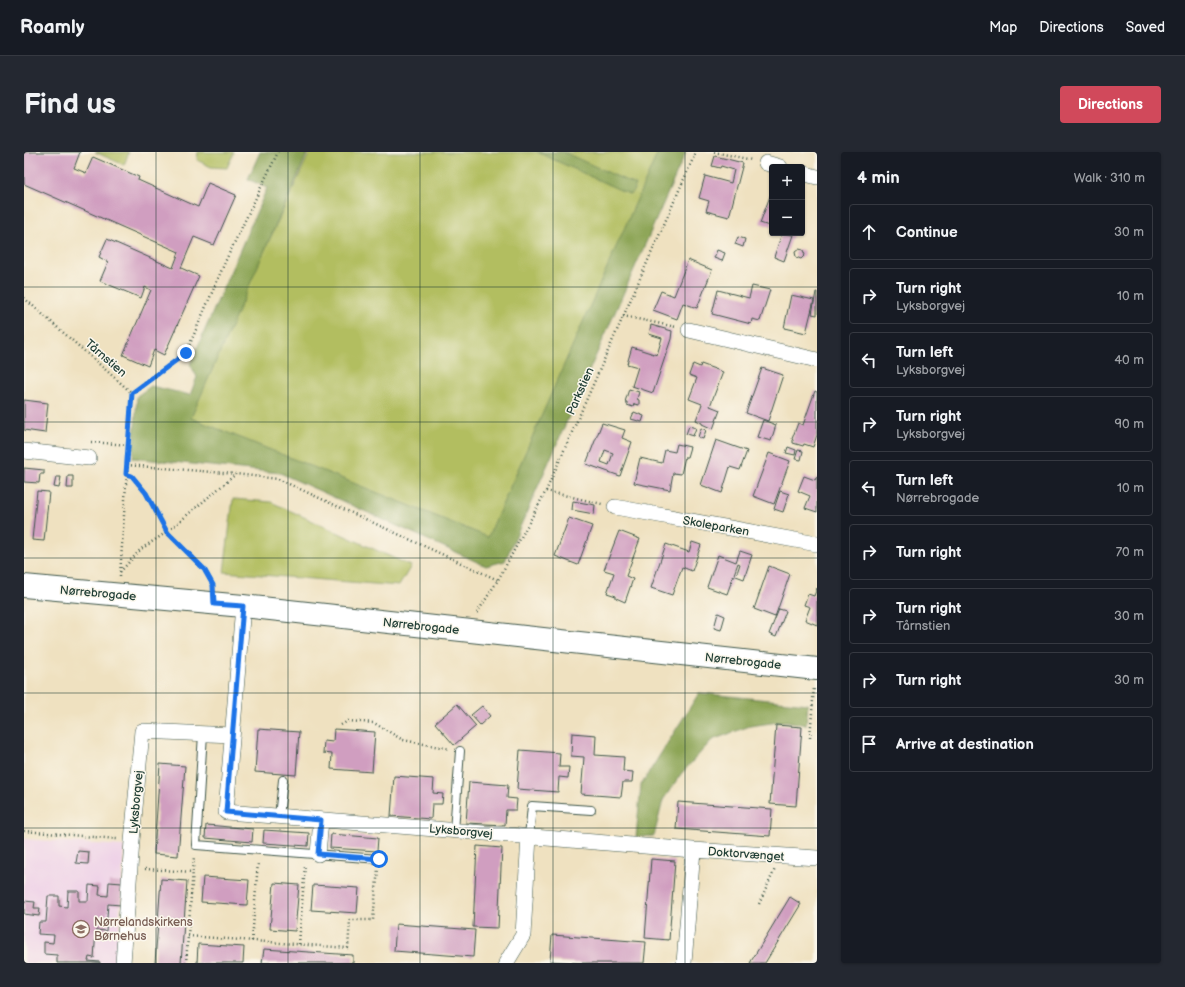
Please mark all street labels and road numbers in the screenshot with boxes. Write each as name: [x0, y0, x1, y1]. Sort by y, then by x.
street label: Tårnstien: [82, 336, 130, 381]
street label: Parkstien: [563, 365, 598, 417]
street label: Skoleparken: [682, 513, 750, 540]
street label: Nørrebrogade: [59, 583, 137, 604]
street label: Nørrebrogade: [382, 615, 460, 638]
street label: Nørrebrogade: [704, 650, 782, 673]
street label: Lyksborgvej: [126, 769, 147, 834]
street label: Lyksborgvej: [429, 821, 494, 842]
street label: Doktorvænget: [707, 844, 785, 865]

